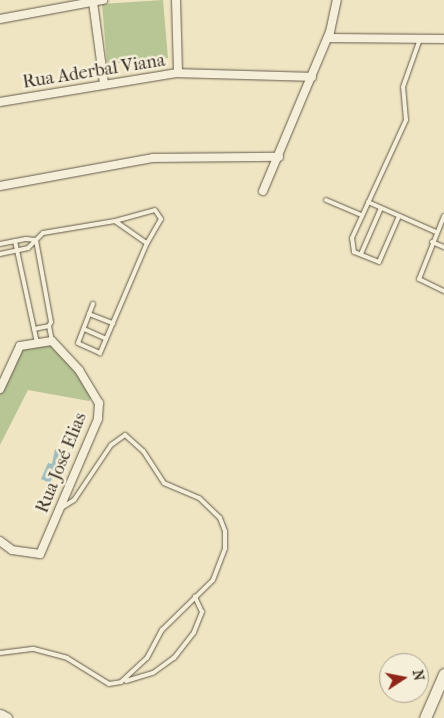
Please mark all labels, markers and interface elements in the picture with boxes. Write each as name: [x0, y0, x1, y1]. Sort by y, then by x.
street label: Rua Aderbal Viana: [21, 50, 167, 94]
street label: Rua José Elias: [32, 410, 92, 516]
north arrow: [379, 653, 429, 703]
text: N: [409, 668, 428, 682]

